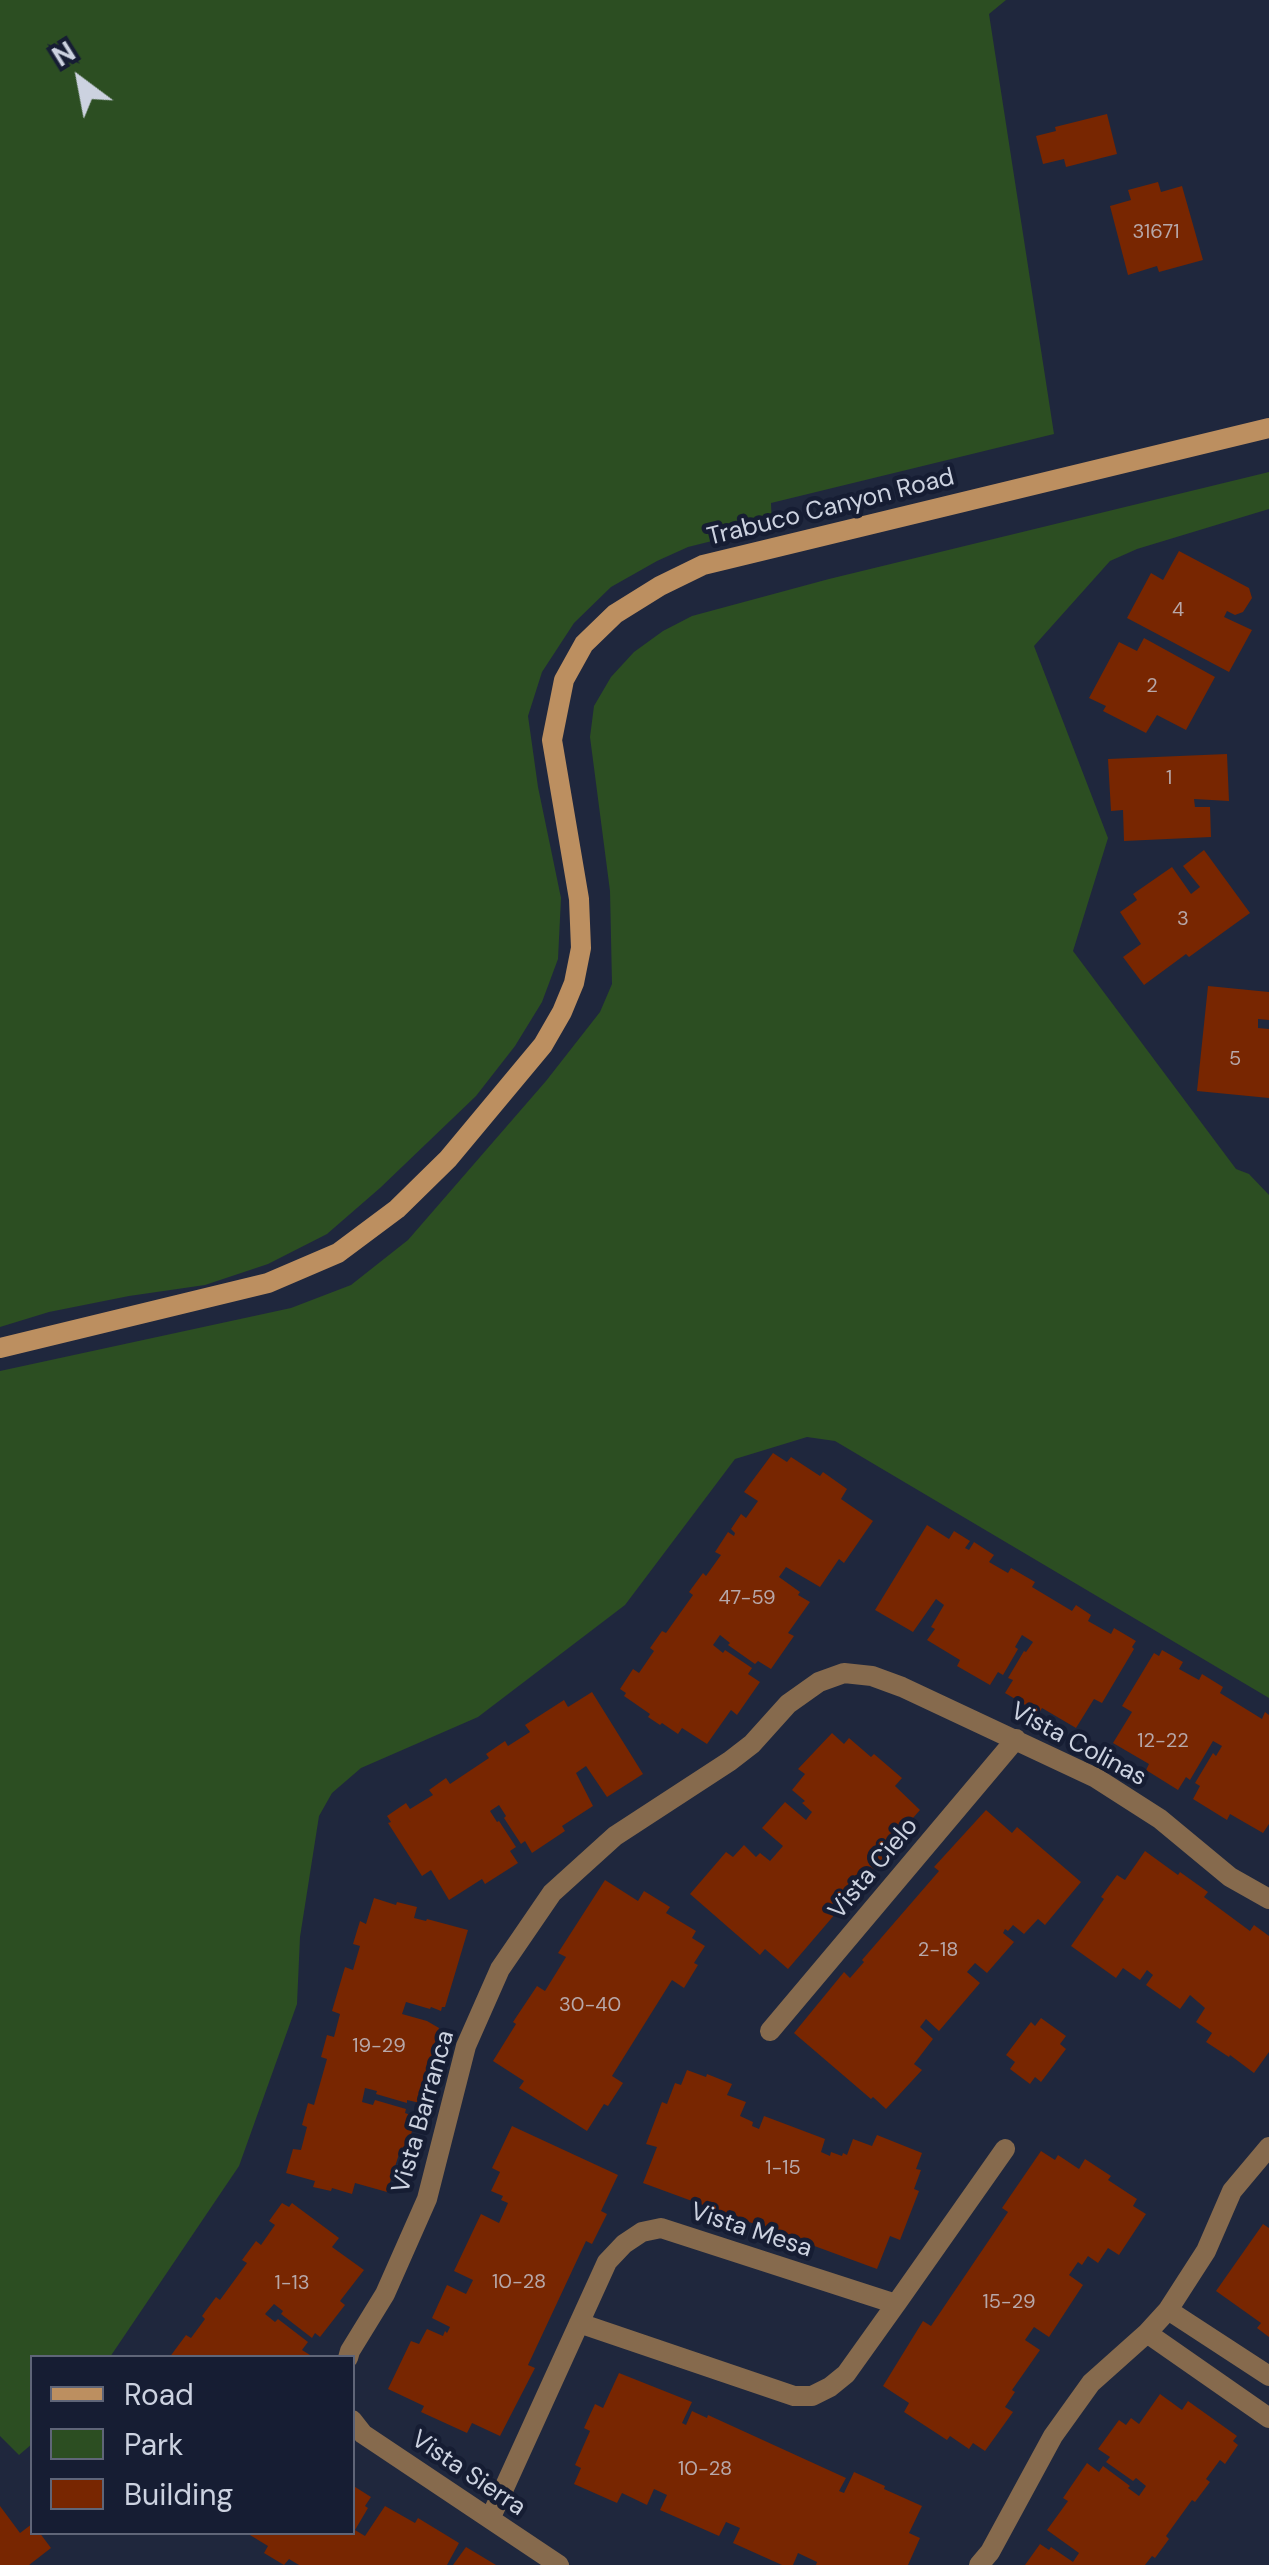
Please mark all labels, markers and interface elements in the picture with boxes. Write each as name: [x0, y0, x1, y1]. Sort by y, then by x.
north arrow: [30, 30, 130, 130]
text: N: [45, 33, 82, 75]
house number: 31671: [1133, 221, 1179, 245]
street label: Trabuco Canyon Road: [704, 463, 958, 553]
house number: 4: [1172, 599, 1184, 623]
house number: 2: [1146, 675, 1158, 699]
house number: 1: [1166, 767, 1172, 791]
house number: 3: [1177, 908, 1189, 932]
house number: 5: [1229, 1048, 1241, 1072]
house number: 47-59: [718, 1587, 776, 1611]
street label: Vista Colinas: [1005, 1697, 1151, 1793]
house number: 12-22: [1137, 1730, 1189, 1754]
street label: Vista Cielo: [823, 1812, 925, 1926]
house number: 2-18: [918, 1939, 958, 1963]
house number: 30-40: [559, 1994, 621, 2018]
street label: Vista Barranca: [386, 2027, 462, 2197]
house number: 19-29: [352, 2035, 406, 2059]
house number: 1-15: [765, 2157, 801, 2181]
street label: Vista Mesa: [686, 2197, 816, 2265]
house number: 10-28: [492, 2271, 546, 2295]
house number: 1-13: [274, 2272, 310, 2296]
house number: 15-29: [982, 2291, 1036, 2315]
legend: [30, 2355, 355, 2535]
text: Road: [124, 2375, 194, 2414]
text: Park: [124, 2425, 183, 2464]
street label: Vista Sierra: [405, 2425, 531, 2523]
house number: 10-28: [678, 2458, 732, 2482]
text: Building: [124, 2475, 233, 2514]

